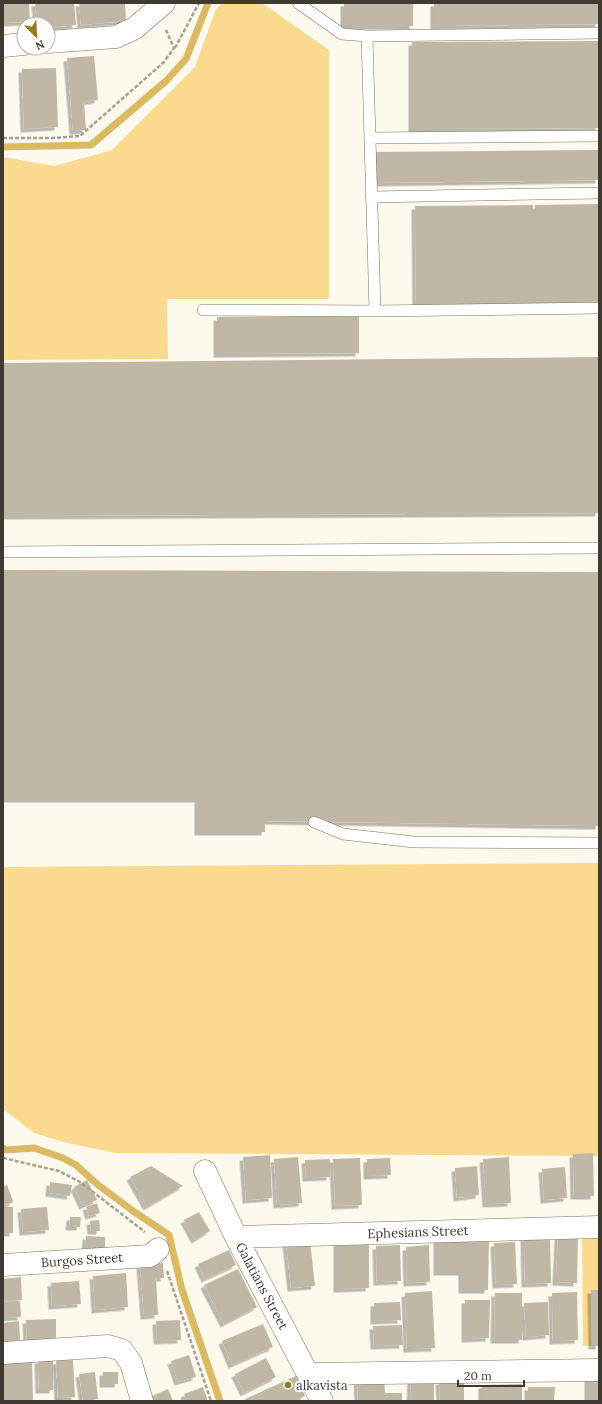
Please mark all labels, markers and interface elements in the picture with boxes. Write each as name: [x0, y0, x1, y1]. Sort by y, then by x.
north arrow: [16, 16, 56, 56]
text: N: [33, 37, 47, 53]
street label: Ephesians Street: [367, 1222, 469, 1242]
street label: Galatians Street: [232, 1239, 292, 1333]
street label: Burgos Street: [40, 1249, 124, 1271]
scale bar: [458, 1362, 524, 1388]
text: 20 m: [464, 1368, 492, 1383]
place label: alkavista: [296, 1377, 348, 1394]
marker: alkavista: [283, 1380, 293, 1390]

